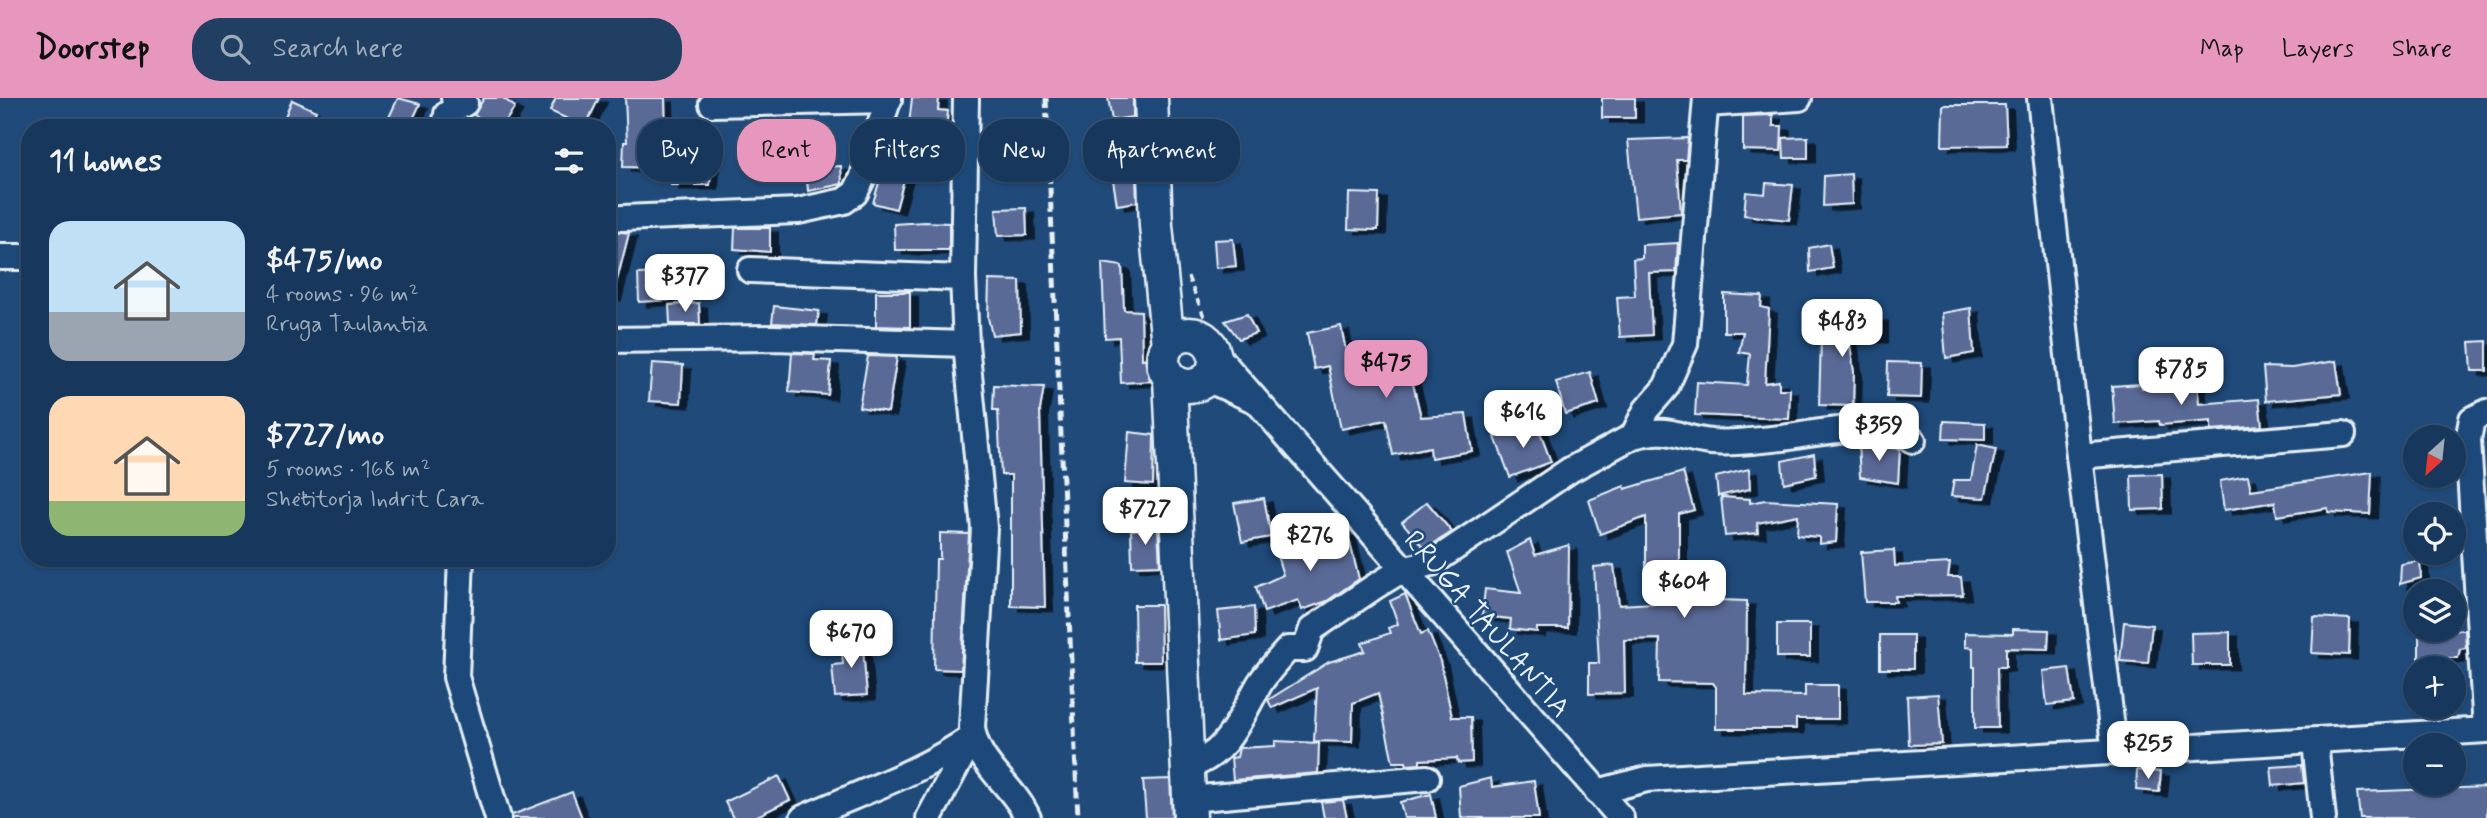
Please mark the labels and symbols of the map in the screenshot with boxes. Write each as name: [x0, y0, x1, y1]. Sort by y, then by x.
pin: $377: [644, 254, 726, 314]
pin: $483: [1801, 300, 1883, 359]
pin: $475: [1345, 341, 1427, 400]
pin: $785: [2140, 348, 2222, 407]
pin: $616: [1482, 390, 1564, 450]
pin: $359: [1838, 404, 1920, 463]
north arrow: [2403, 425, 2466, 488]
pin: $727: [1104, 488, 1186, 547]
pin: $276: [1269, 514, 1351, 573]
street label: RRUGA TAULANTIA: [1394, 523, 1578, 726]
pin: $604: [1643, 560, 1725, 620]
pin: $670: [810, 610, 892, 670]
pin: $255: [2107, 722, 2189, 781]

